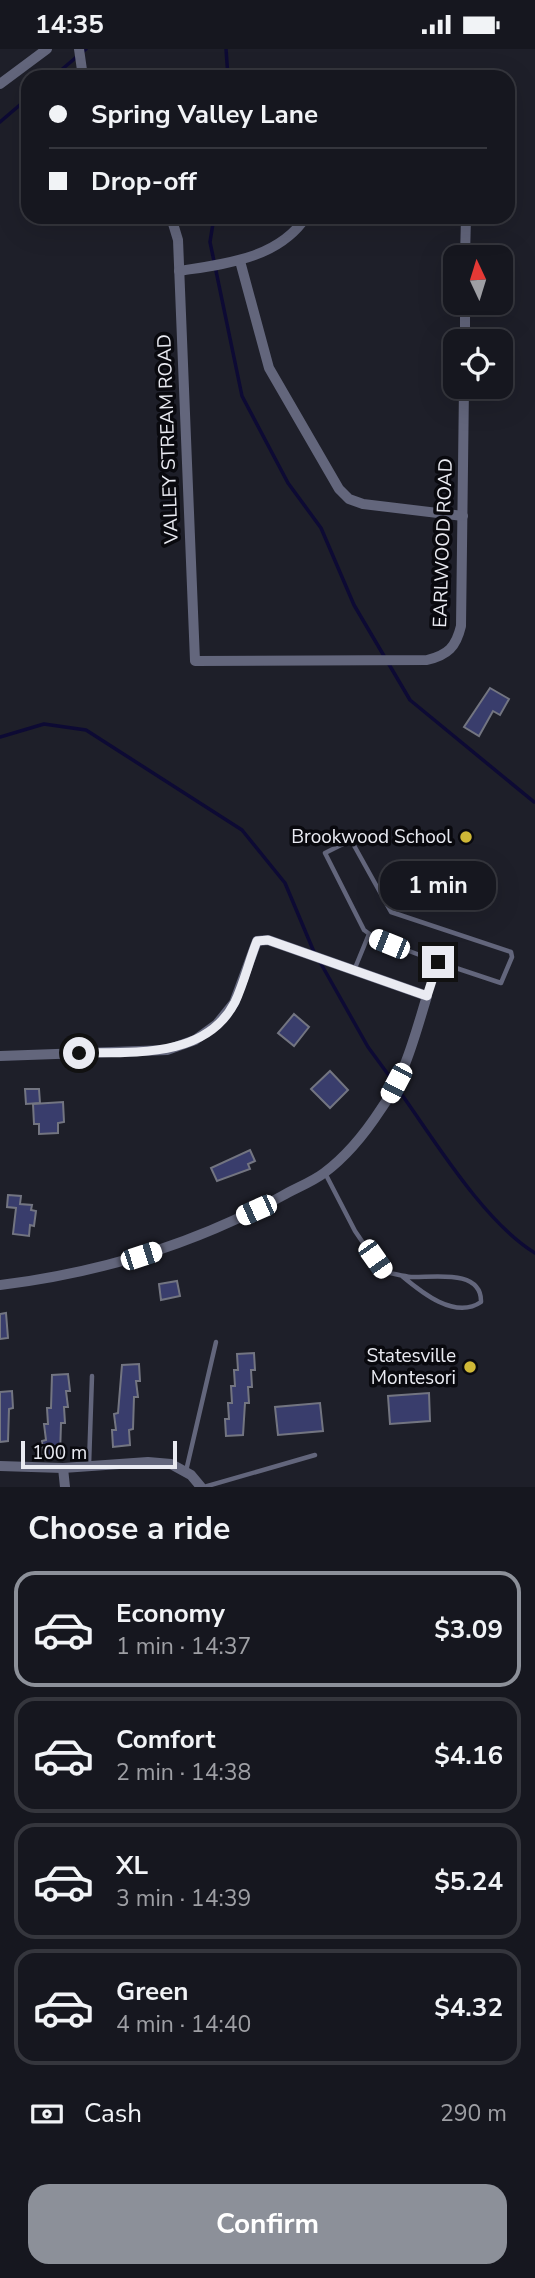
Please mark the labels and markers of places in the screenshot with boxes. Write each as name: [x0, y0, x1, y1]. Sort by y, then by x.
place label: Brookwood School: [291, 824, 452, 850]
marker: Brookwood School: [458, 829, 474, 845]
place label: Statesville Montesori: [367, 1343, 456, 1391]
marker: Statesville Montesori: [462, 1359, 478, 1375]

